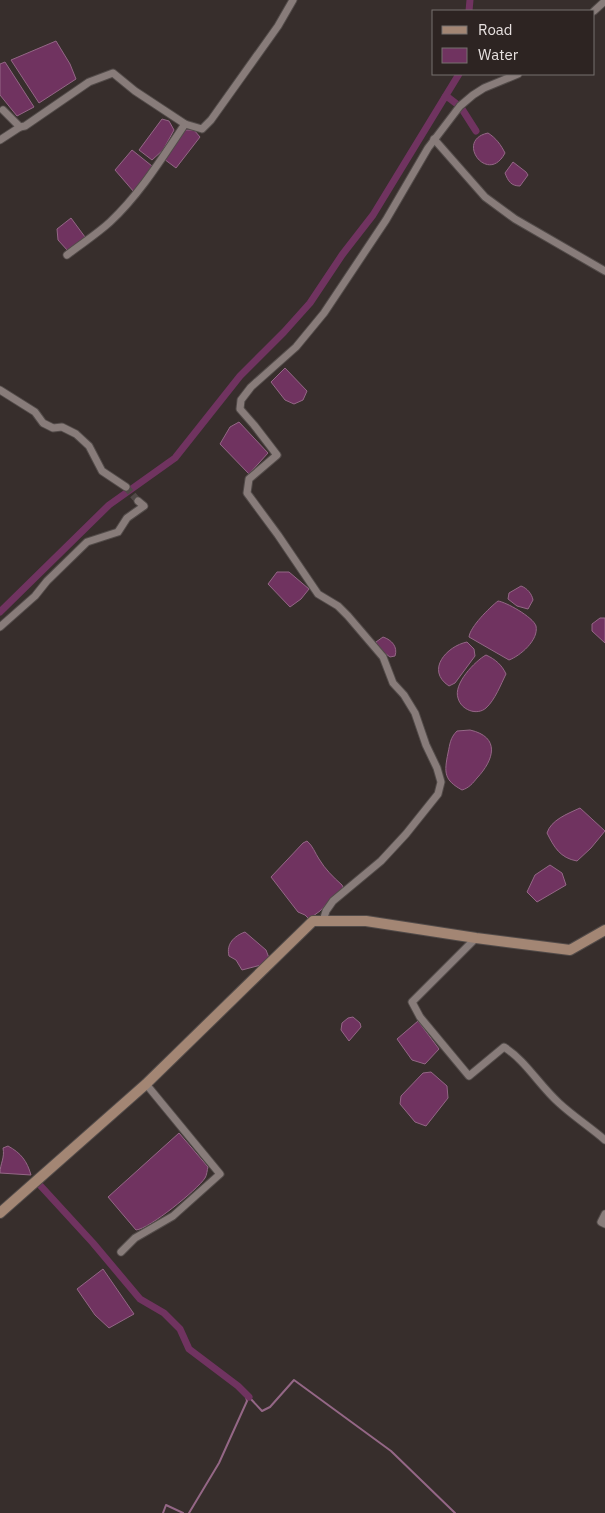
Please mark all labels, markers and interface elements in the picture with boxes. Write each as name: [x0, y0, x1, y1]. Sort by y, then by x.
legend: [432, 10, 595, 75]
text: Road: [478, 20, 513, 39]
text: Water: [478, 45, 519, 64]

